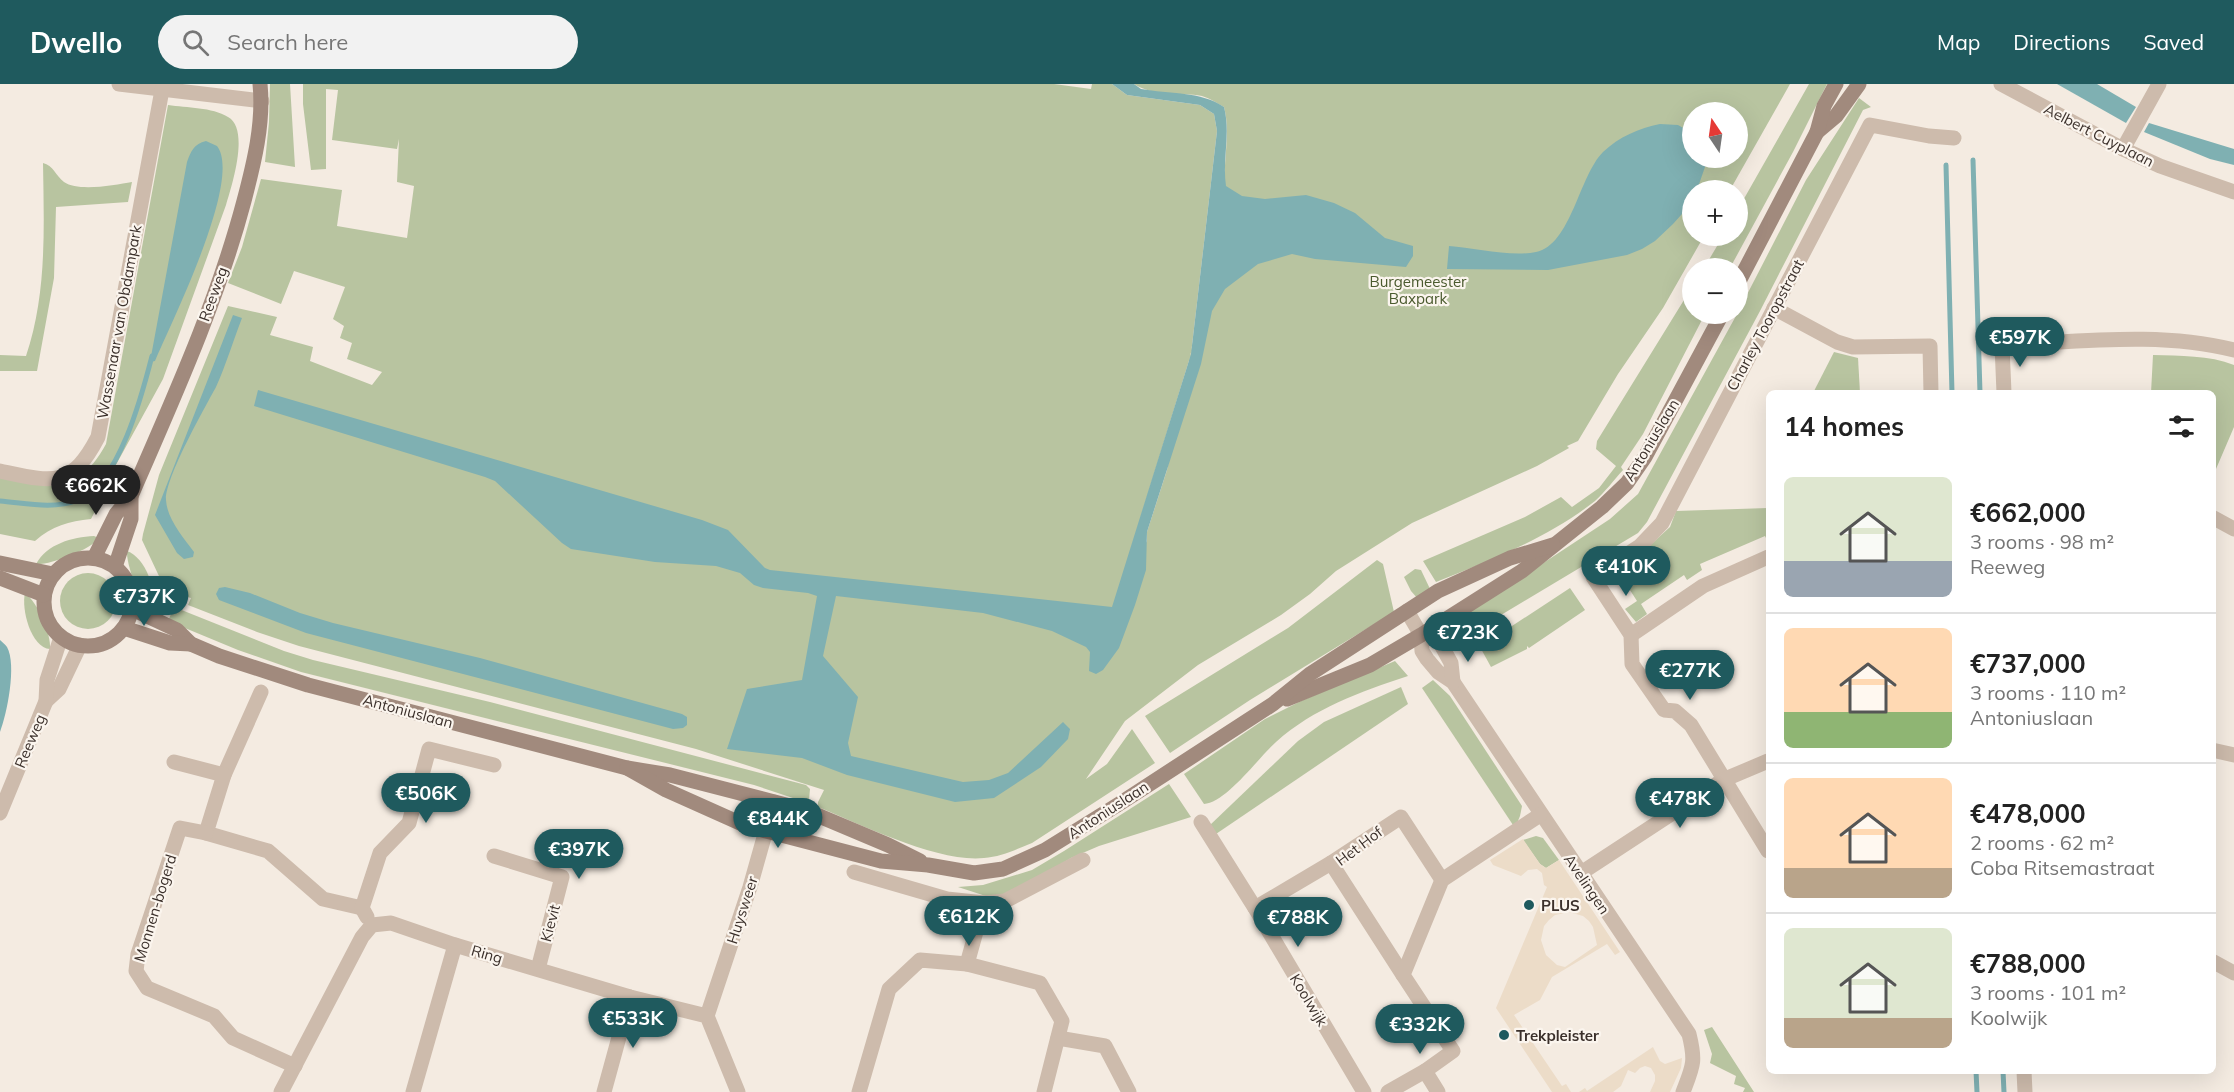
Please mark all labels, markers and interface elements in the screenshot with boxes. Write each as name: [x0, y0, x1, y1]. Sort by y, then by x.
search box: [158, 15, 578, 69]
text: Dwello: [30, 25, 122, 60]
icon: search: [179, 26, 212, 59]
text: Search here: [227, 28, 348, 56]
text: Map: [1937, 29, 1980, 55]
text: Directions: [2013, 29, 2110, 55]
text: Saved: [2143, 29, 2204, 55]
street label: Aelbert Cuyplaan: [2041, 99, 2157, 171]
north arrow: [1682, 102, 1748, 168]
map controls: [1682, 102, 1748, 324]
button: +: [1682, 180, 1748, 246]
street label: Wassenaar van Obdampark: [93, 223, 145, 420]
street label: Charley Tooropstraat: [1722, 256, 1808, 394]
button: −: [1682, 258, 1748, 324]
street label: Reeweg: [194, 264, 232, 324]
park label: Burgemeester Baxpark: [1369, 272, 1467, 308]
pin: €597K: [1978, 317, 2062, 368]
text: €597K: [1989, 324, 2051, 349]
street label: Antoniuslaan: [1619, 396, 1683, 484]
text: 14 homes: [1784, 410, 1904, 443]
icon: filters: [2165, 410, 2198, 443]
pin: €662K: [54, 465, 138, 516]
text: €662K: [65, 472, 127, 497]
text: €662,000: [1970, 496, 2086, 529]
icon: home: [1832, 501, 1904, 573]
text: 3 rooms · 98 m²: [1970, 529, 2114, 554]
pin: €410K: [1584, 546, 1668, 597]
text: €410K: [1595, 553, 1657, 578]
text: Reeweg: [1970, 554, 2045, 579]
pin: €737K: [102, 576, 186, 627]
text: €737K: [113, 583, 175, 608]
pin: €723K: [1426, 612, 1510, 663]
text: €723K: [1437, 619, 1499, 644]
text: €737,000: [1970, 647, 2086, 680]
pin: €277K: [1648, 650, 1732, 701]
icon: home: [1832, 652, 1904, 724]
text: €277K: [1659, 657, 1721, 682]
text: 3 rooms · 110 m²: [1970, 680, 2126, 705]
street label: Antoniuslaan: [361, 690, 455, 732]
text: Antoniuslaan: [1970, 705, 2093, 730]
street label: Reeweg: [10, 711, 50, 771]
pin: €506K: [384, 773, 468, 824]
street label: Antoniuslaan: [1064, 777, 1152, 843]
pin: €478K: [1638, 778, 1722, 829]
text: €506K: [395, 780, 457, 805]
text: €478K: [1649, 785, 1711, 810]
text: €478,000: [1970, 797, 2086, 830]
pin: €844K: [736, 798, 820, 849]
icon: home: [1832, 802, 1904, 874]
text: €844K: [747, 805, 809, 830]
street label: Het Hof: [1332, 822, 1387, 870]
pin: €397K: [537, 829, 621, 880]
text: 2 rooms · 62 m²: [1970, 830, 2114, 855]
text: €397K: [548, 836, 610, 861]
street label: Avelingen: [1560, 850, 1614, 918]
street label: Monnen-bogerd: [130, 852, 180, 964]
text: Coba Ritsemastraat: [1970, 855, 2155, 880]
street label: Huysweer: [722, 873, 762, 946]
pin: €612K: [927, 896, 1011, 947]
place label: PLUS: [1541, 896, 1580, 915]
pin: €788K: [1256, 897, 1340, 948]
marker: PLUS: [1522, 898, 1536, 912]
street label: Kievit: [536, 902, 564, 944]
text: €612K: [938, 903, 1000, 928]
text: €788K: [1267, 904, 1329, 929]
street label: Ring: [469, 940, 505, 968]
text: €788,000: [1970, 947, 2086, 980]
icon: home: [1832, 952, 1904, 1024]
street label: Koolwijk: [1286, 970, 1332, 1030]
text: 3 rooms · 101 m²: [1970, 980, 2126, 1005]
pin: €533K: [591, 998, 675, 1049]
pin: €332K: [1378, 1004, 1462, 1055]
text: €533K: [602, 1005, 664, 1030]
text: Koolwijk: [1970, 1005, 2047, 1030]
text: €332K: [1389, 1011, 1451, 1036]
place label: Trekpleister: [1516, 1026, 1599, 1045]
marker: Trekpleister: [1497, 1028, 1511, 1042]

